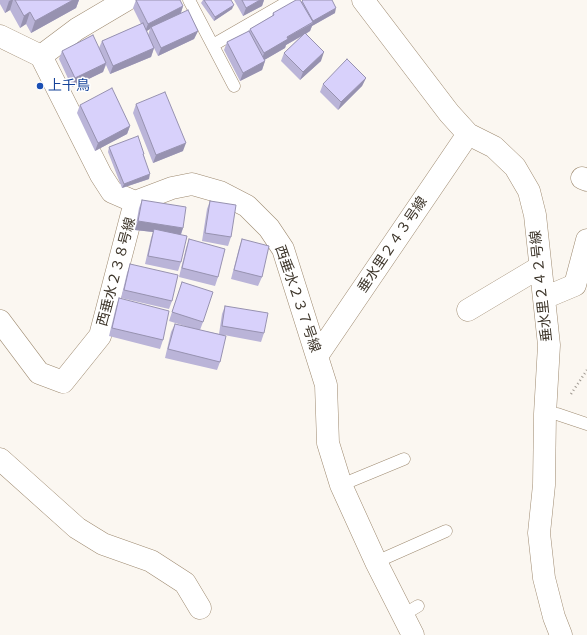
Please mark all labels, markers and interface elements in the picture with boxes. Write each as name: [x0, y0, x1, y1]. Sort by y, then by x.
place label: 上千鳥: [48, 78, 90, 94]
marker: 上千鳥: [35, 81, 45, 91]
street label: 垂水里２４３号線: [355, 194, 431, 296]
street label: 西垂水２３８号線: [94, 216, 140, 328]
street label: 垂水里２４２号線: [528, 229, 556, 343]
street label: 西垂水２３７号線: [271, 243, 323, 355]

